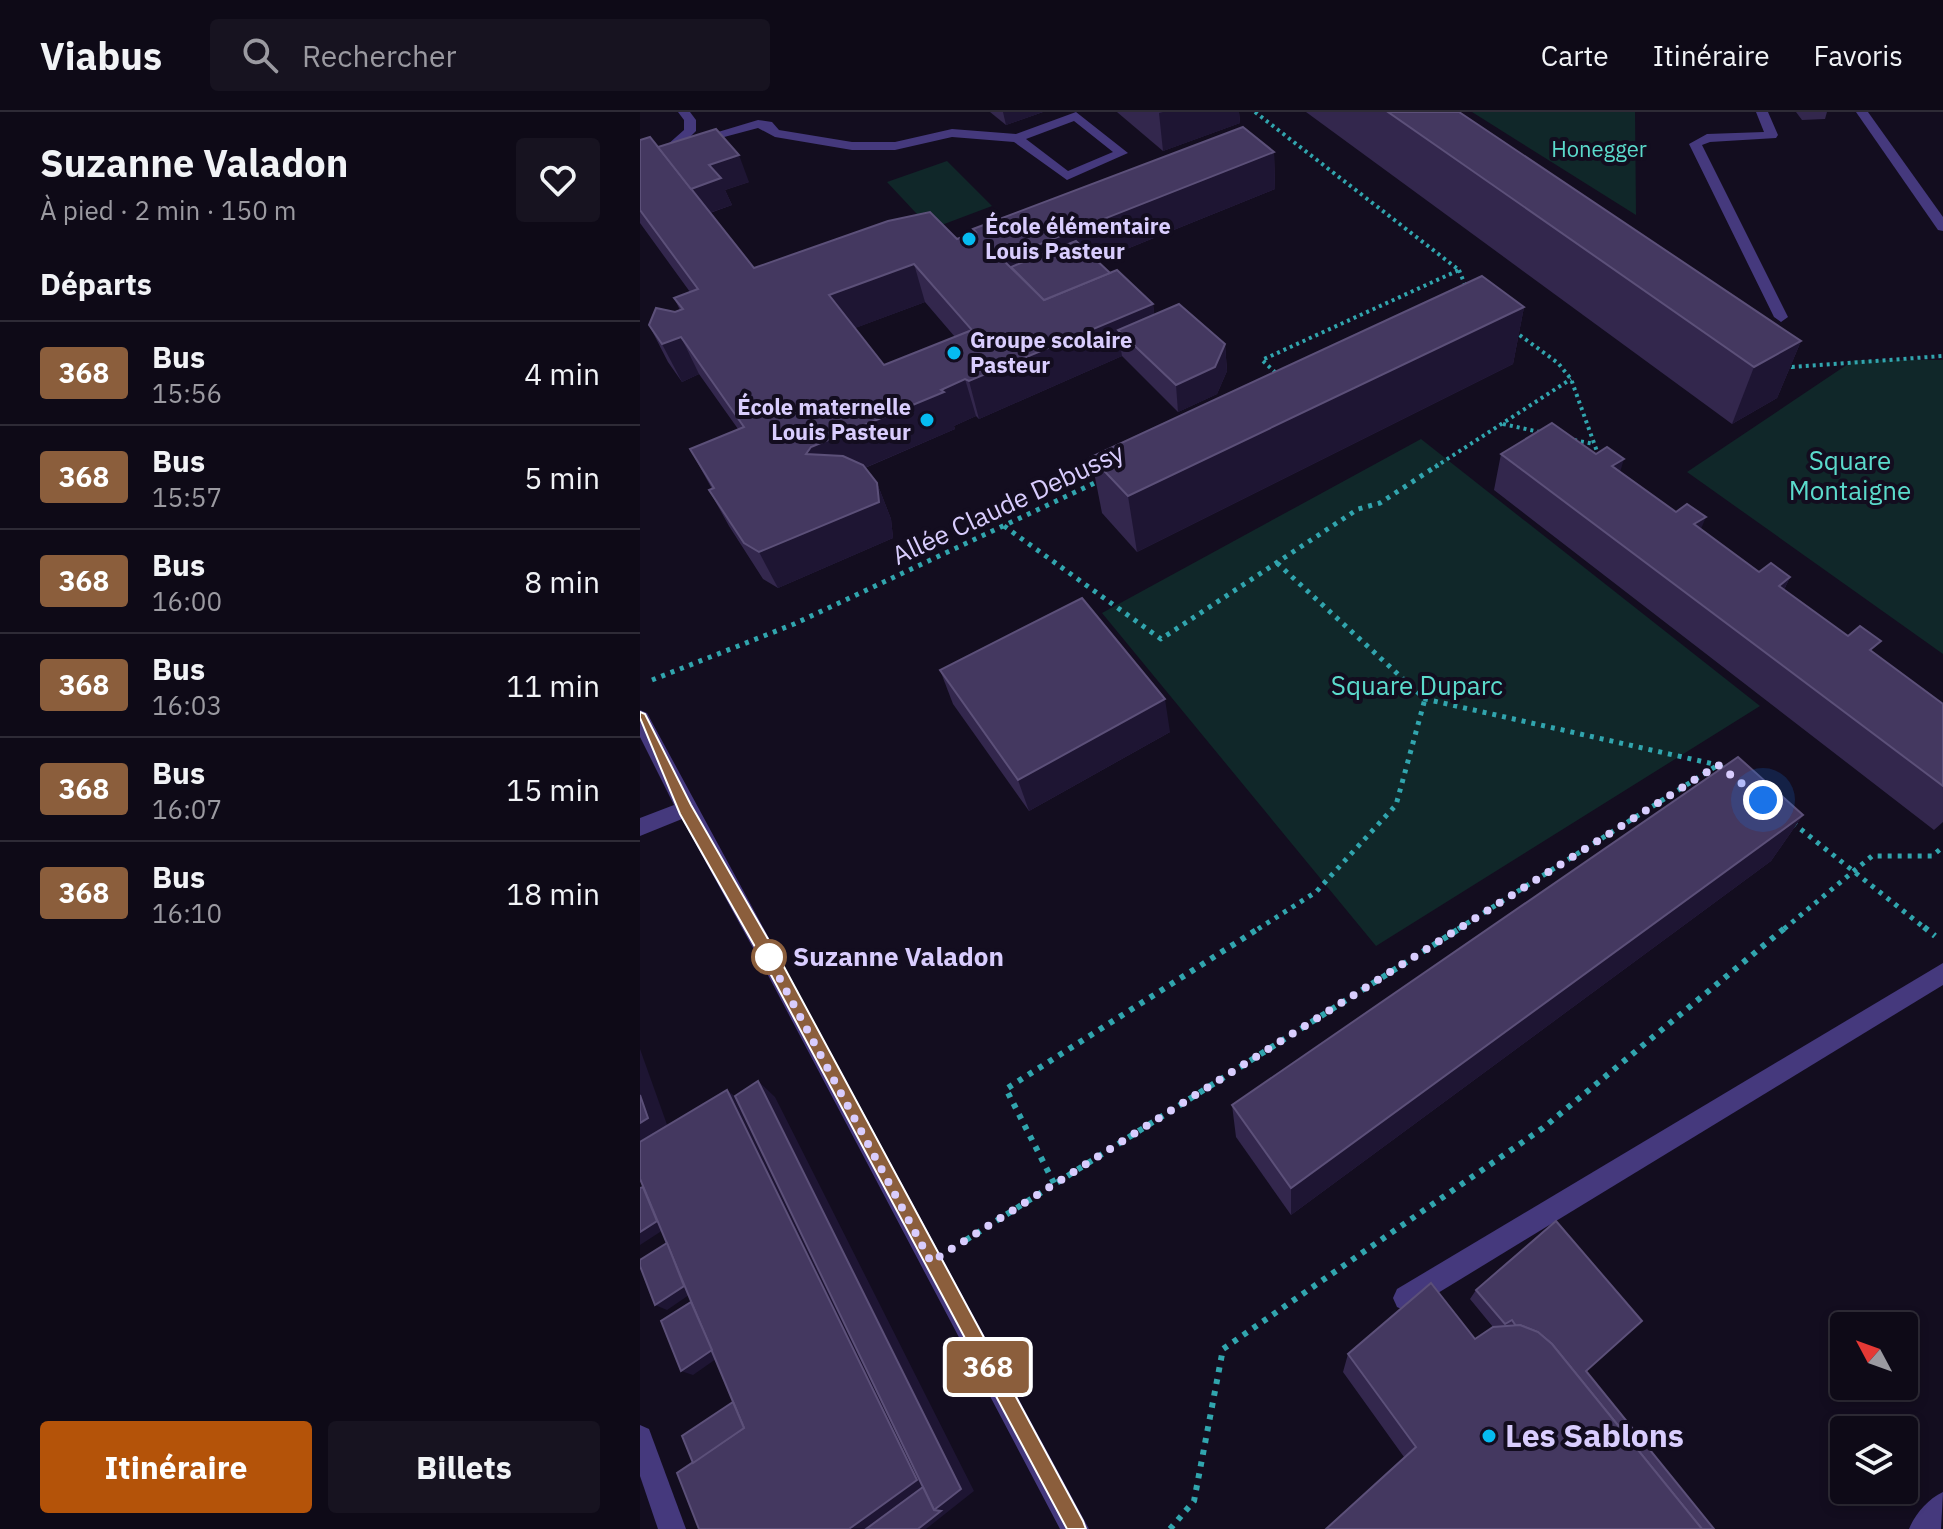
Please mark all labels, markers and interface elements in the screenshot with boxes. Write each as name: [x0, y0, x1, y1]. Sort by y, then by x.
search box: [210, 19, 770, 91]
text: Viabus: [40, 31, 162, 80]
icon: search: [238, 33, 282, 77]
text: Rechercher: [302, 36, 456, 75]
text: Carte: [1541, 37, 1609, 74]
text: Itinéraire: [1653, 37, 1770, 74]
text: Favoris: [1814, 37, 1903, 74]
park label: Honegger: [1551, 134, 1647, 163]
text: Suzanne Valadon: [40, 138, 348, 187]
button: heart: [516, 138, 600, 222]
text: À pied · 2 min · 150 m: [40, 193, 297, 227]
place label: École élémentaire Louis Pasteur: [985, 211, 1171, 265]
marker: École élémentaire Louis Pasteur: [960, 230, 978, 248]
text: Départs: [40, 264, 152, 303]
place label: Groupe scolaire Pasteur: [970, 325, 1132, 379]
text: Bus: [152, 337, 205, 376]
marker: Groupe scolaire Pasteur: [945, 344, 963, 362]
text: 368: [59, 354, 109, 391]
text: 4 min: [524, 354, 600, 393]
text: 15:56: [152, 376, 222, 410]
place label: École maternelle Louis Pasteur: [737, 392, 911, 446]
marker: École maternelle Louis Pasteur: [918, 411, 936, 429]
street label: Allée Claude Debussy: [886, 434, 1129, 572]
text: Bus: [152, 441, 205, 480]
park label: Square Montaigne: [1789, 443, 1911, 507]
text: 368: [59, 458, 109, 495]
text: 5 min: [524, 458, 600, 497]
text: 15:57: [152, 480, 222, 514]
text: Bus: [152, 545, 205, 584]
text: 368: [59, 562, 109, 599]
text: 8 min: [524, 562, 600, 601]
text: 16:00: [152, 584, 222, 618]
text: Bus: [152, 649, 205, 688]
text: 368: [59, 666, 109, 703]
text: 11 min: [506, 666, 600, 705]
park label: Square Duparc: [1331, 668, 1503, 702]
text: 16:03: [152, 688, 222, 722]
text: Bus: [152, 753, 205, 792]
text: 368: [59, 770, 109, 807]
text: 15 min: [506, 770, 600, 809]
your location: [1743, 780, 1783, 820]
text: 16:07: [152, 792, 222, 826]
text: Bus: [152, 857, 205, 896]
text: 368: [59, 874, 109, 911]
text: 18 min: [506, 874, 600, 913]
text: 16:10: [152, 896, 222, 930]
place label: Suzanne Valadon: [793, 939, 1004, 973]
marker: Suzanne Valadon: [752, 940, 786, 974]
north arrow: [1830, 1312, 1918, 1400]
map controls: [1830, 1312, 1918, 1504]
line badge: 368: [942, 1341, 1034, 1393]
text: 368: [963, 1348, 1013, 1385]
place label: Les Sablons: [1505, 1414, 1684, 1456]
button: layers: [1830, 1416, 1918, 1504]
button: Itinéraire: [40, 1421, 312, 1513]
button: Billets: [328, 1421, 600, 1513]
marker: Les Sablons: [1480, 1427, 1498, 1445]

